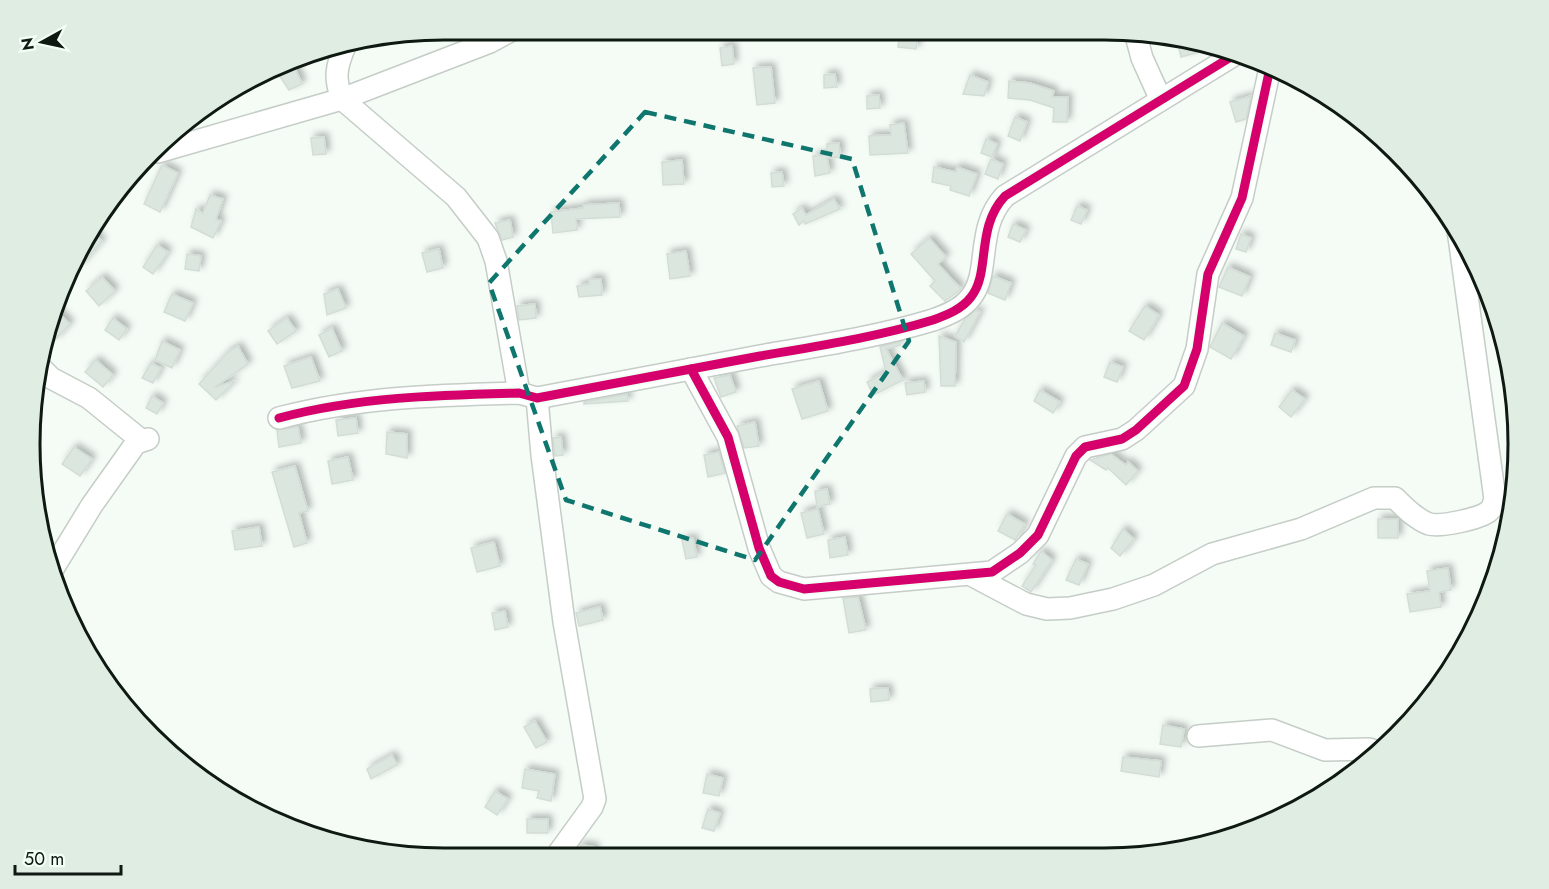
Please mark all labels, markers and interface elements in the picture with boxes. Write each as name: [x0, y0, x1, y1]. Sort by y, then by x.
north arrow: [12, 12, 72, 72]
text: N: [15, 36, 40, 52]
scale bar: [15, 838, 122, 876]
text: 50 m: [24, 846, 64, 872]

